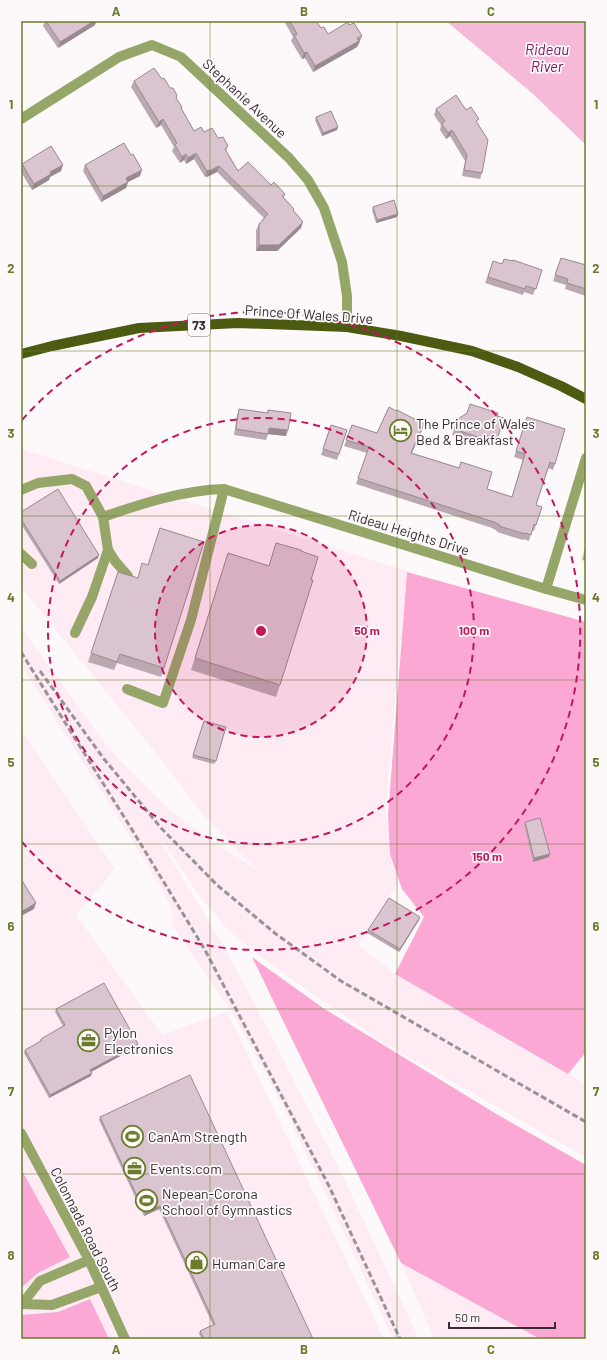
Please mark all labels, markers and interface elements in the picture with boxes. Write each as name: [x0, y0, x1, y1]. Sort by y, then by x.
text: A: [112, 3, 121, 19]
text: B: [300, 3, 308, 19]
text: C: [487, 3, 495, 19]
water label: Rideau River: [525, 40, 569, 75]
street label: Stephanie Avenue: [199, 55, 291, 141]
text: 1: [9, 96, 13, 112]
text: 1: [594, 96, 598, 112]
text: 2: [7, 260, 15, 276]
text: 2: [592, 260, 600, 276]
street label: Prince Of Wales Drive: [244, 301, 374, 327]
road number: 73: [188, 314, 210, 336]
place label: The Prince of Wales Bed & Breakfast: [416, 415, 535, 448]
hotel icon: The Prince of Wales Bed & Breakfast: [387, 418, 413, 444]
text: 3: [7, 425, 15, 441]
text: 3: [592, 425, 600, 441]
street label: Rideau Heights Drive: [346, 505, 472, 559]
text: 4: [7, 589, 15, 605]
text: 4: [592, 589, 600, 605]
text: 50 m: [354, 623, 380, 637]
text: 100 m: [459, 623, 489, 637]
centre of rings: [254, 624, 268, 638]
text: 5: [7, 754, 15, 770]
text: 5: [592, 754, 600, 770]
text: 150 m: [472, 849, 502, 863]
text: 6: [8, 918, 15, 934]
text: 6: [593, 918, 600, 934]
place label: Pylon Electronics: [104, 1024, 174, 1057]
office icon: Pylon Electronics: [75, 1027, 101, 1053]
text: 7: [8, 1083, 15, 1099]
text: 7: [593, 1083, 600, 1099]
sports icon: CanAm Strength: [119, 1123, 145, 1149]
place label: CanAm Strength: [148, 1128, 247, 1145]
office icon: Events.com: [121, 1155, 147, 1181]
place label: Events.com: [150, 1160, 222, 1177]
street label: Colonnade Road South: [47, 1164, 125, 1294]
place label: Nepean-Corona School of Gymnastics: [162, 1185, 292, 1218]
sports icon: Nepean-Corona School of Gymnastics: [134, 1188, 160, 1214]
text: 8: [7, 1247, 15, 1263]
text: 8: [592, 1247, 600, 1263]
shop icon: Human Care: [183, 1250, 209, 1276]
place label: Human Care: [212, 1255, 286, 1272]
scale bar: [449, 1304, 555, 1330]
text: 50 m: [455, 1310, 480, 1324]
text: A: [112, 1341, 121, 1357]
text: B: [300, 1341, 308, 1357]
text: C: [487, 1341, 495, 1357]

